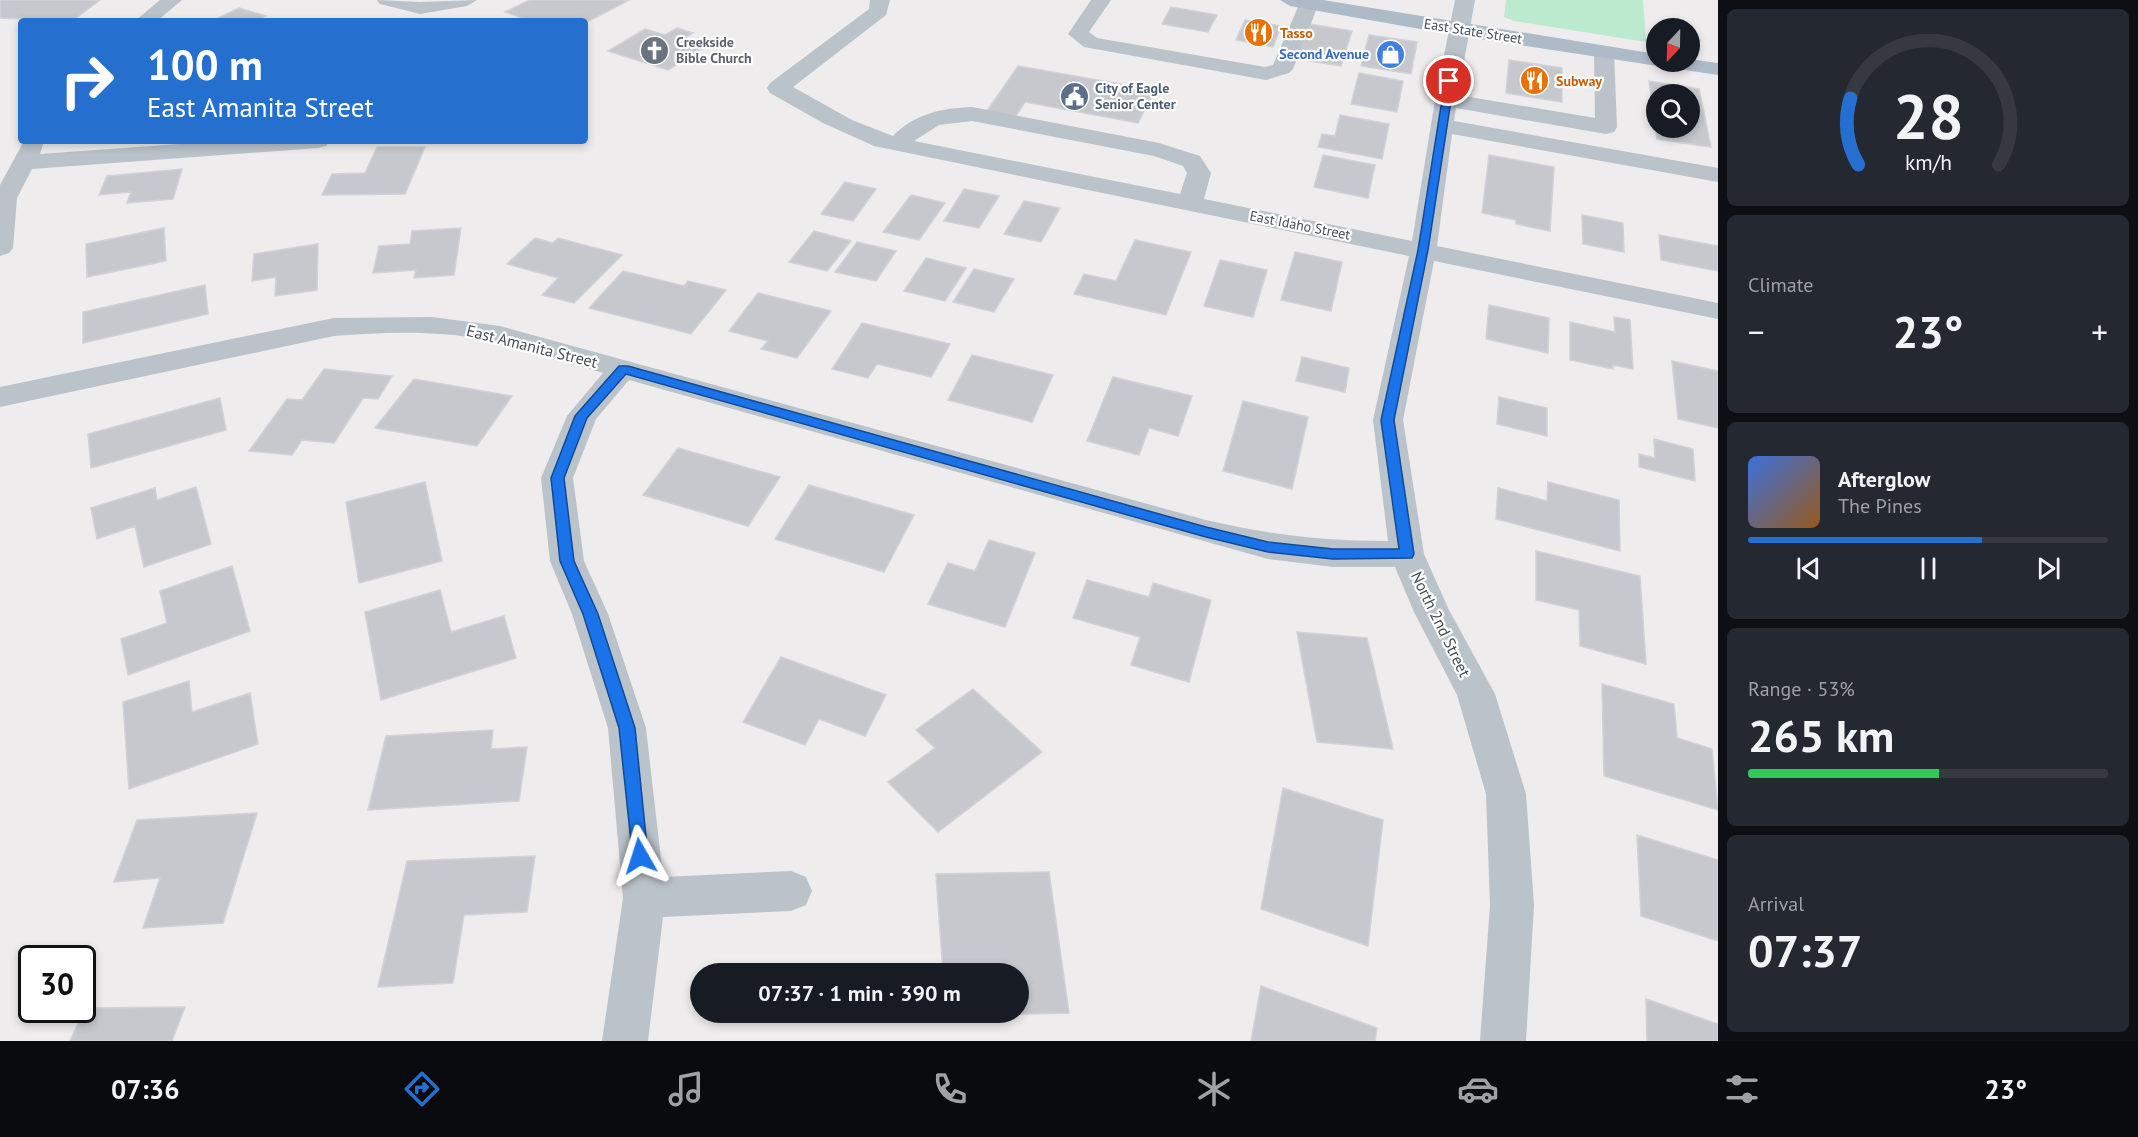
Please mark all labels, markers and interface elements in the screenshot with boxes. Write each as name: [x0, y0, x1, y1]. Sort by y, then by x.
street label: East State Street: [1423, 14, 1524, 48]
restaurant icon: Tasso: [1243, 17, 1275, 49]
north arrow: [1646, 18, 1700, 72]
map controls: [1646, 18, 1700, 138]
place label: Tasso: [1280, 24, 1313, 42]
place label: Creekside Bible Church: [676, 33, 752, 67]
church icon: Creekside Bible Church: [639, 34, 671, 66]
text: 100 m: [147, 37, 263, 92]
shop icon: Second Avenue: [1374, 38, 1406, 70]
icon: right: [48, 42, 126, 120]
place label: Second Avenue: [1279, 45, 1369, 63]
pin: [1423, 55, 1474, 106]
icon: arrive: [1432, 64, 1465, 97]
restaurant icon: Subway: [1519, 65, 1551, 97]
place label: Subway: [1556, 72, 1602, 90]
text: 28: [1893, 75, 1963, 156]
place label: City of Eagle Senior Center: [1095, 79, 1176, 113]
public building icon: City of Eagle Senior Center: [1058, 80, 1090, 112]
button: search: [1646, 84, 1700, 138]
text: East Amanita Street: [147, 90, 374, 124]
text: km/h: [1904, 148, 1951, 176]
street label: East Idaho Street: [1248, 206, 1352, 244]
text: Climate: [1748, 272, 1814, 298]
text: 23°: [1893, 302, 1963, 360]
text: −: [1748, 310, 1765, 353]
text: +: [2091, 310, 2108, 353]
street label: East Amanita Street: [464, 320, 600, 372]
text: Afterglow: [1838, 465, 1930, 493]
text: The Pines: [1838, 493, 1922, 519]
icon: previous: [1792, 552, 1825, 585]
icon: pause: [1912, 552, 1945, 585]
icon: next: [2032, 552, 2065, 585]
street label: North 2nd Street: [1407, 568, 1475, 681]
text: Range · 53%: [1748, 676, 1855, 702]
text: 265 km: [1748, 706, 1894, 764]
position arrow: [608, 824, 672, 888]
text: Arrival: [1748, 891, 1804, 917]
text: 07:37: [1748, 921, 1862, 979]
speed limit sign: 30: [18, 945, 96, 1023]
text: 07:37 · 1 min · 390 m: [758, 979, 961, 1007]
icon: directions: [401, 1068, 443, 1110]
icon: music: [665, 1068, 707, 1110]
icon: phone: [929, 1068, 971, 1110]
icon: climate: [1193, 1068, 1235, 1110]
icon: car: [1457, 1068, 1499, 1110]
icon: filters: [1721, 1068, 1763, 1110]
text: 07:36: [111, 1072, 179, 1106]
text: 23°: [1985, 1072, 2027, 1106]

